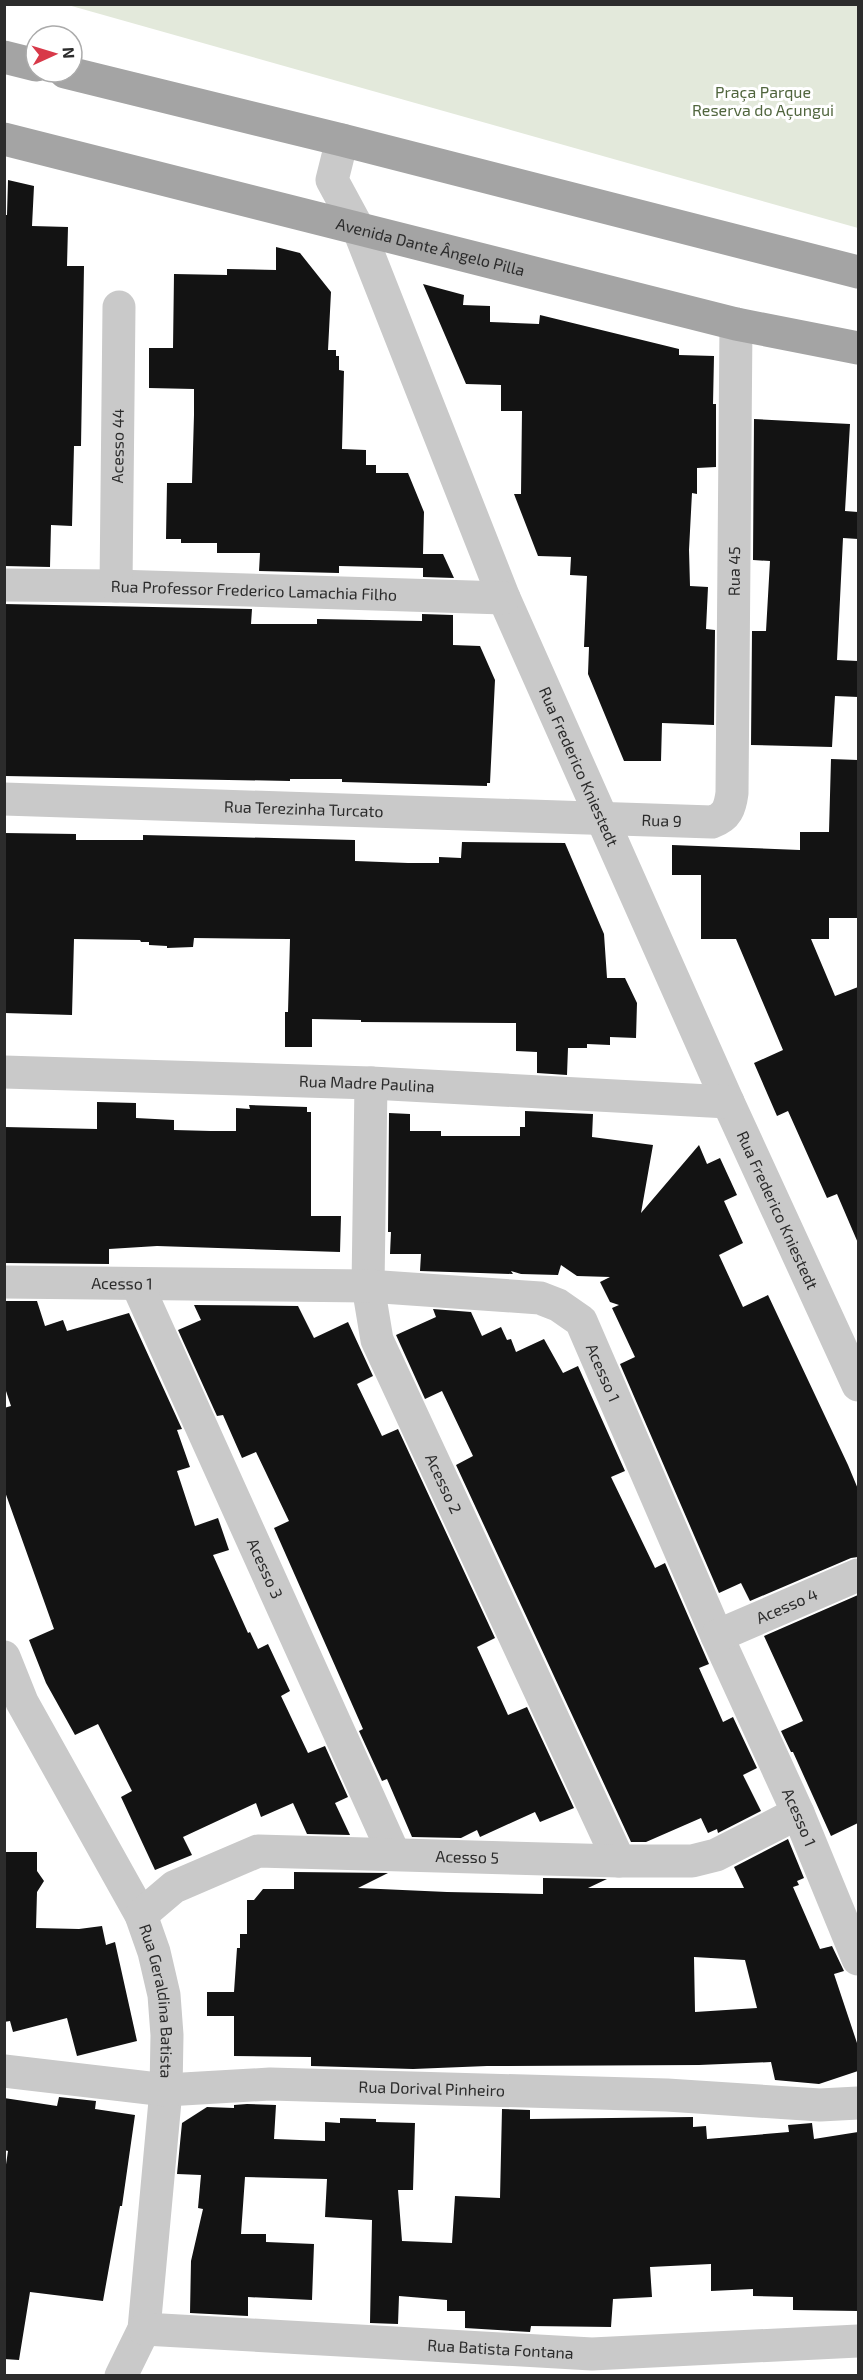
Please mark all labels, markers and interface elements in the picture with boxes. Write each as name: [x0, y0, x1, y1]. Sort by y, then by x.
north arrow: [24, 24, 84, 84]
text: N: [60, 46, 79, 59]
park label: Praça Parque Reserva do Açungui: [692, 82, 834, 120]
street label: Avenida Dante Ângelo Pilla: [334, 213, 527, 279]
street label: Acesso 44: [107, 408, 127, 484]
street label: Rua 45: [724, 546, 743, 596]
street label: Rua Professor Frederico Lamachia Filho: [111, 576, 397, 604]
street label: Rua Frederico Kniestedt: [536, 684, 623, 849]
street label: Rua Terezinha Turcato: [224, 796, 384, 820]
street label: Rua 9: [641, 810, 682, 830]
street label: Rua Madre Paulina: [299, 1071, 435, 1095]
street label: Rua Frederico Kniestedt: [733, 1127, 823, 1292]
street label: Acesso 1: [91, 1273, 153, 1293]
street label: Acesso 1: [583, 1340, 625, 1404]
street label: Acesso 2: [422, 1450, 466, 1516]
street label: Acesso 3: [244, 1535, 288, 1601]
street label: Acesso 4: [753, 1584, 820, 1627]
street label: Acesso 1: [779, 1785, 821, 1849]
street label: Acesso 5: [435, 1846, 499, 1867]
street label: Rua Geraldina Batista: [136, 1921, 177, 2079]
street label: Rua Dorival Pinheiro: [358, 2076, 505, 2100]
street label: Rua Batista Fontana: [427, 2335, 574, 2362]

